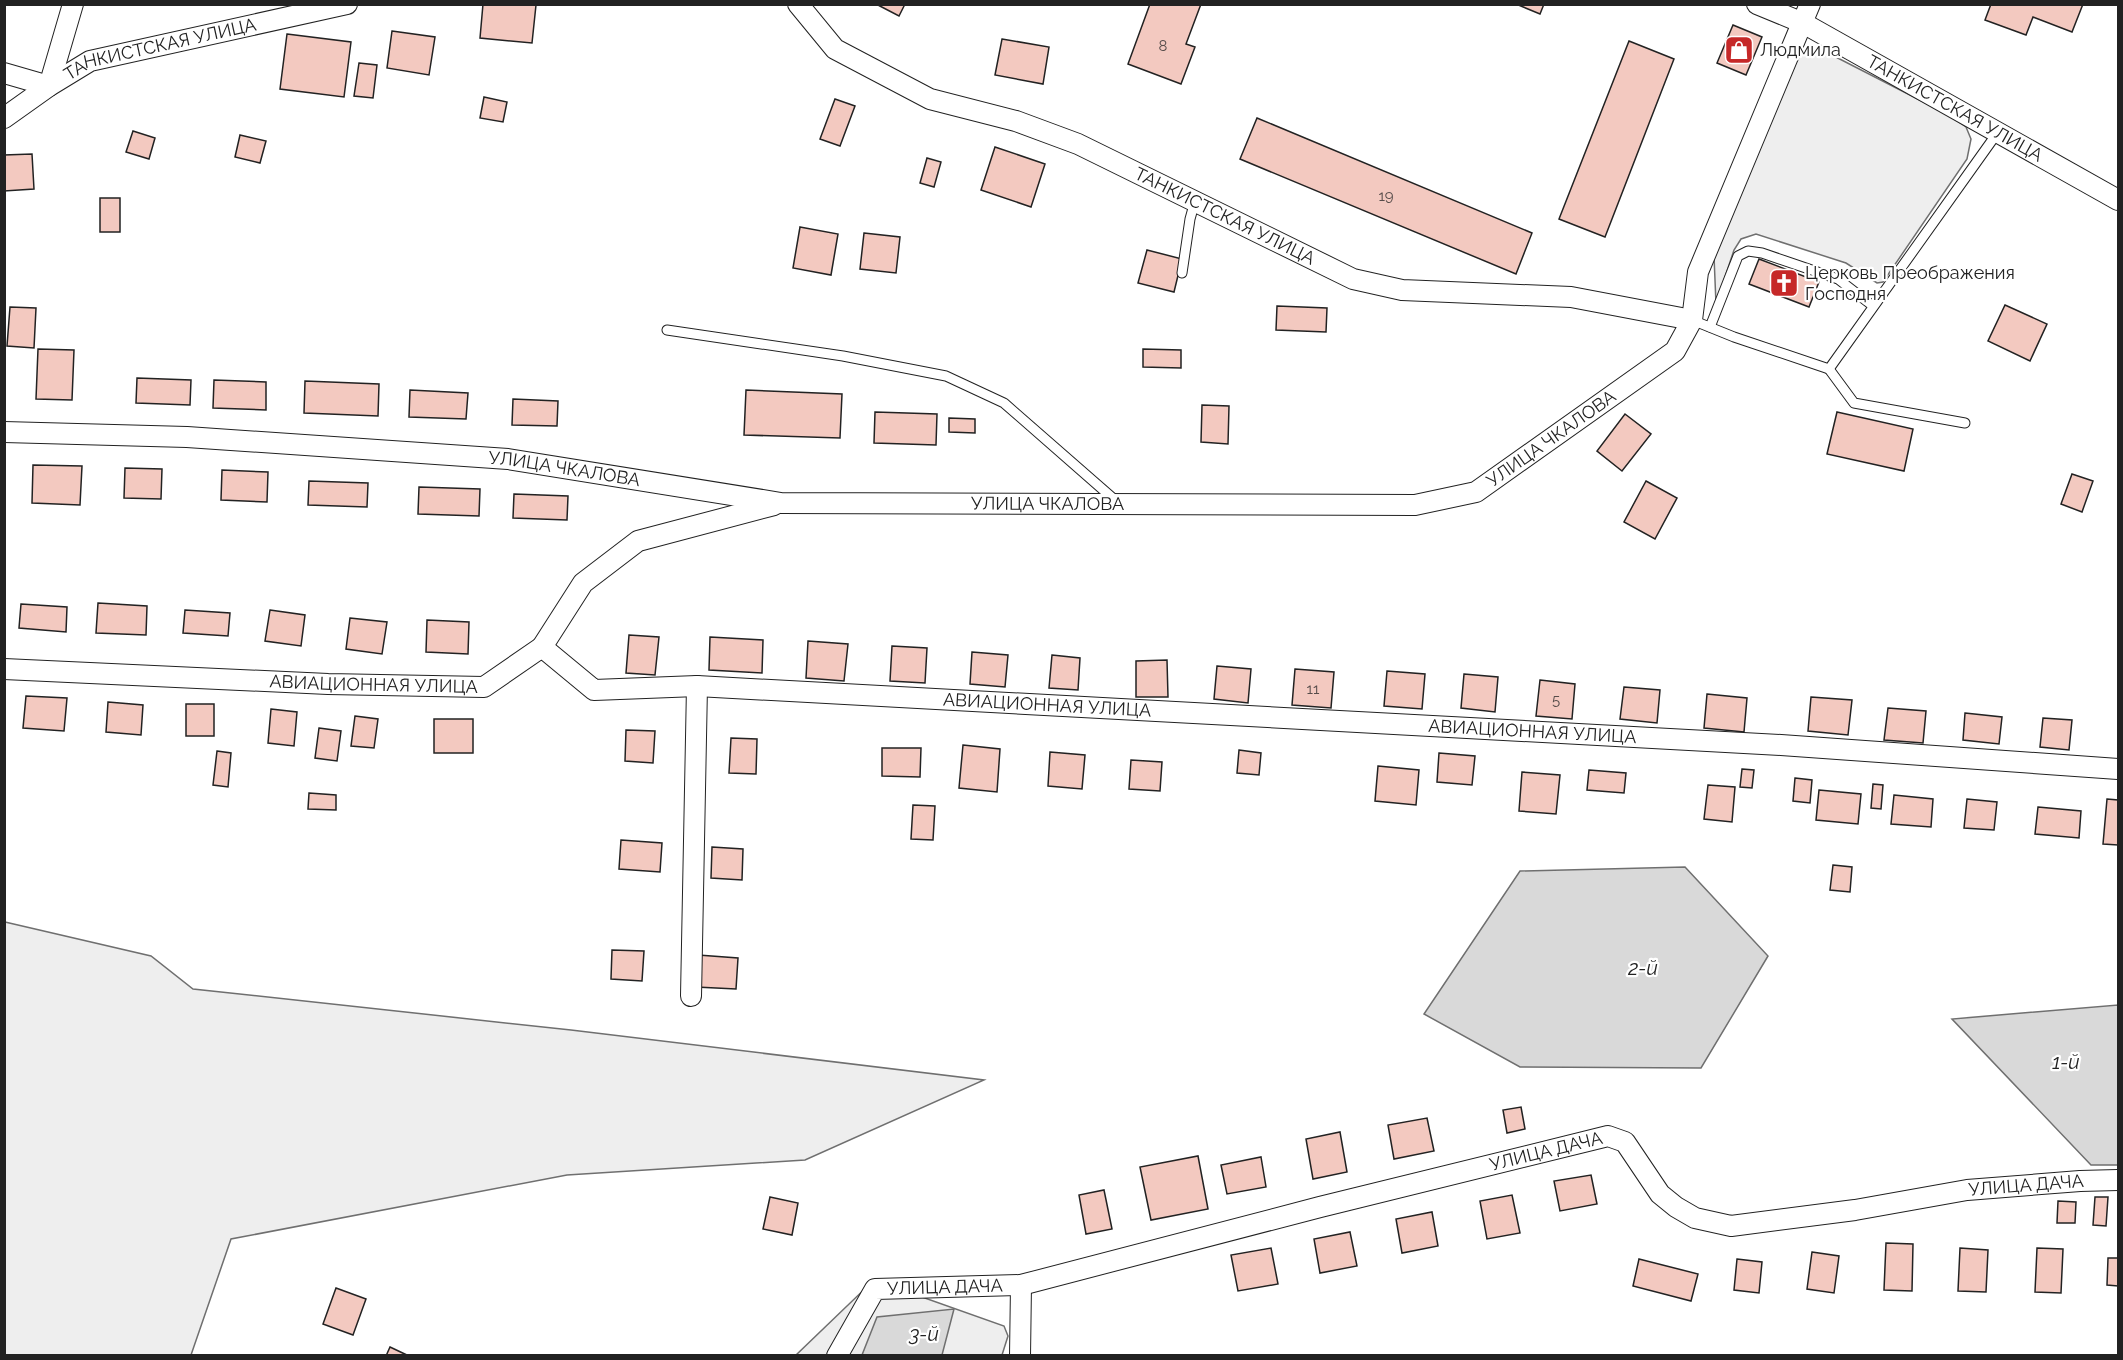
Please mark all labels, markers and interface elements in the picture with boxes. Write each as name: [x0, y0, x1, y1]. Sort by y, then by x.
street label: ТАНКИСТСКАЯ УЛИЦА: [60, 13, 258, 84]
shop icon: Людмила: [1723, 34, 1755, 66]
house number: 8: [1159, 37, 1168, 55]
place label: Людмила: [1760, 39, 1841, 60]
street label: ТАНКИСТСКАЯ УЛИЦА: [1863, 50, 2047, 166]
street label: ТАНКИСТСКАЯ УЛИЦА: [1131, 162, 1319, 269]
house number: 19: [1378, 187, 1394, 205]
place label: Церковь Преображения Господня: [1805, 262, 2015, 304]
church icon: Церковь Преображения Господня: [1768, 267, 1800, 299]
street label: УЛИЦА ЧКАЛОВА: [1483, 385, 1619, 491]
street label: УЛИЦА ЧКАЛОВА: [488, 447, 642, 490]
street label: УЛИЦА ЧКАЛОВА: [971, 493, 1124, 514]
street label: АВИАЦИОННАЯ УЛИЦА: [269, 670, 478, 697]
house number: 11: [1307, 680, 1320, 698]
street label: АВИАЦИОННАЯ УЛИЦА: [942, 688, 1152, 721]
house number: 5: [1552, 691, 1560, 709]
street label: АВИАЦИОННАЯ УЛИЦА: [1428, 715, 1637, 747]
water label: 2-й: [1627, 956, 1658, 980]
water label: 1-й: [2052, 1050, 2080, 1074]
street label: УЛИЦА ДАЧА: [1487, 1127, 1605, 1175]
street label: УЛИЦА ДАЧА: [1968, 1170, 2085, 1200]
street label: УЛИЦА ДАЧА: [887, 1275, 1003, 1299]
water label: 3-й: [908, 1322, 939, 1346]

